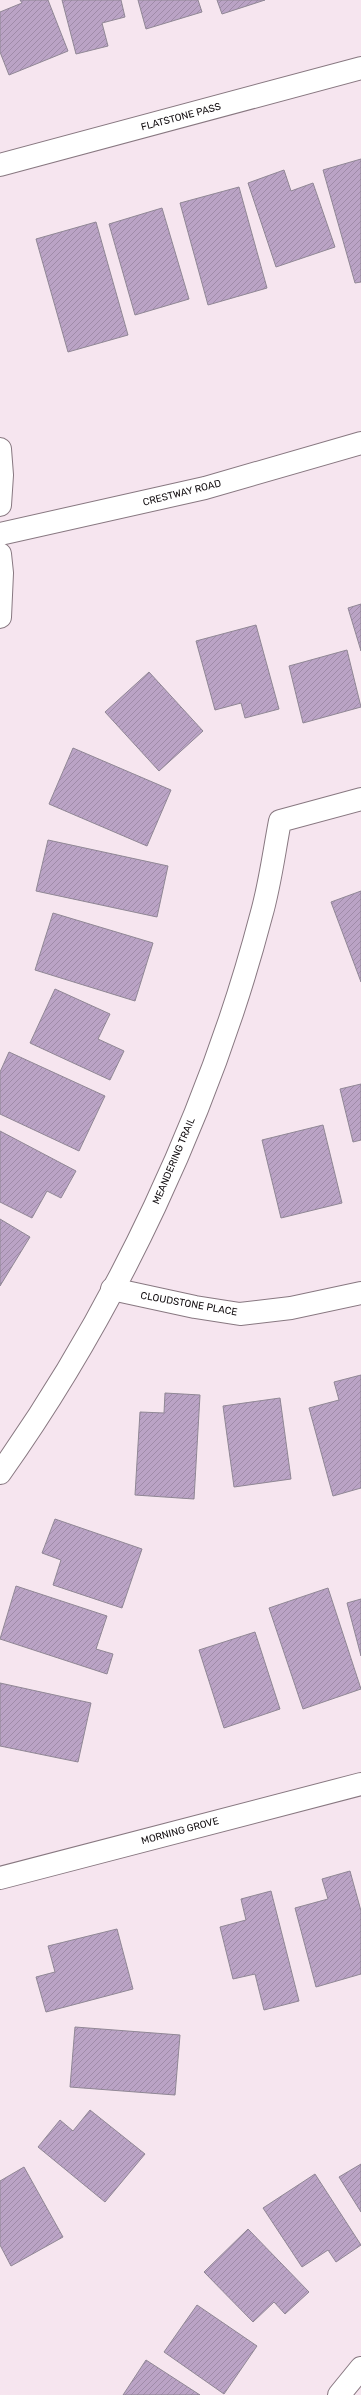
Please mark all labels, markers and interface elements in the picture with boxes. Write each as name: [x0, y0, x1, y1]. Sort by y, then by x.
street label: FLATSTONE PASS: [140, 101, 222, 133]
street label: CRESTWAY ROAD: [142, 477, 223, 509]
street label: MEANDERING TRAIL: [150, 1115, 198, 1206]
street label: CLOUDSTONE PLACE: [140, 1290, 238, 1318]
street label: MORNING GROVE: [140, 1815, 220, 1847]

